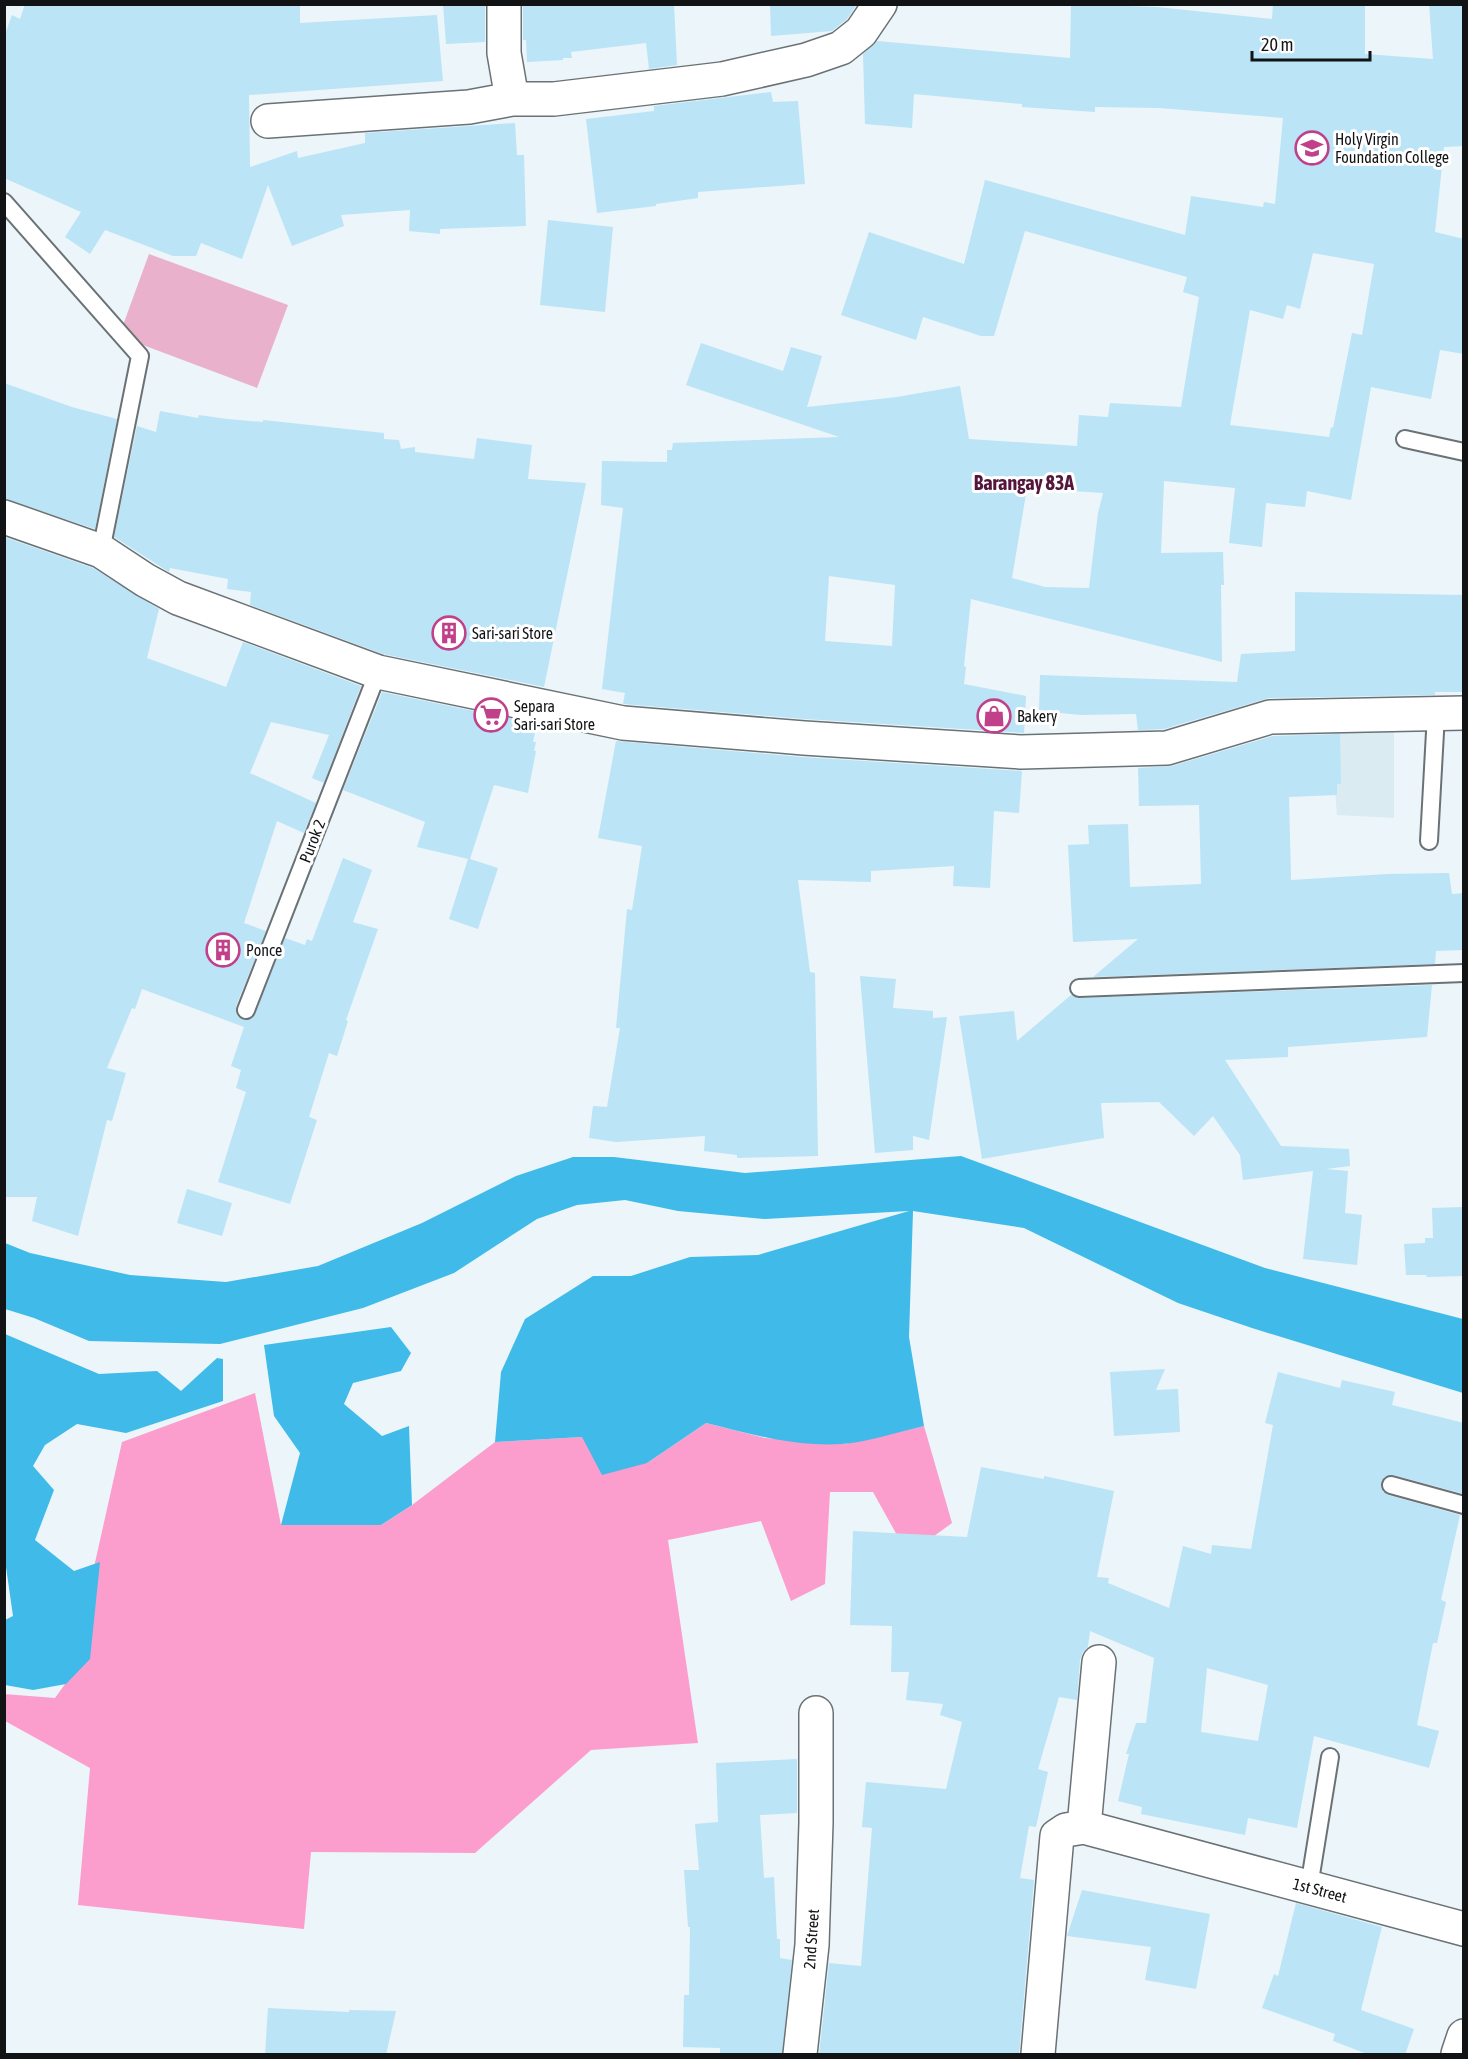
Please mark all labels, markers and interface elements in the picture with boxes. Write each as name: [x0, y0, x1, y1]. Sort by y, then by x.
scale bar: [1252, 24, 1370, 62]
text: 20 m: [1261, 34, 1293, 55]
school or university icon: Holy Virgin Foundation College: [1294, 130, 1330, 166]
place label: Holy Virgin Foundation College: [1335, 130, 1449, 167]
district label: Barangay 83A: [974, 471, 1074, 494]
building icon: Sari-sari Store: [431, 615, 467, 651]
place label: Sari-sari Store: [472, 624, 553, 642]
supermarket icon: Separa Sari-sari Store: [473, 697, 509, 733]
place label: Separa Sari-sari Store: [514, 697, 595, 733]
shop icon: Bakery: [976, 698, 1012, 734]
place label: Bakery: [1017, 707, 1058, 726]
street label: Purok 2: [296, 817, 328, 865]
building icon: Ponce: [205, 932, 241, 968]
place label: Ponce: [246, 941, 282, 959]
street label: 1st Street: [1291, 1874, 1349, 1906]
street label: 2nd Street: [800, 1908, 822, 1970]

